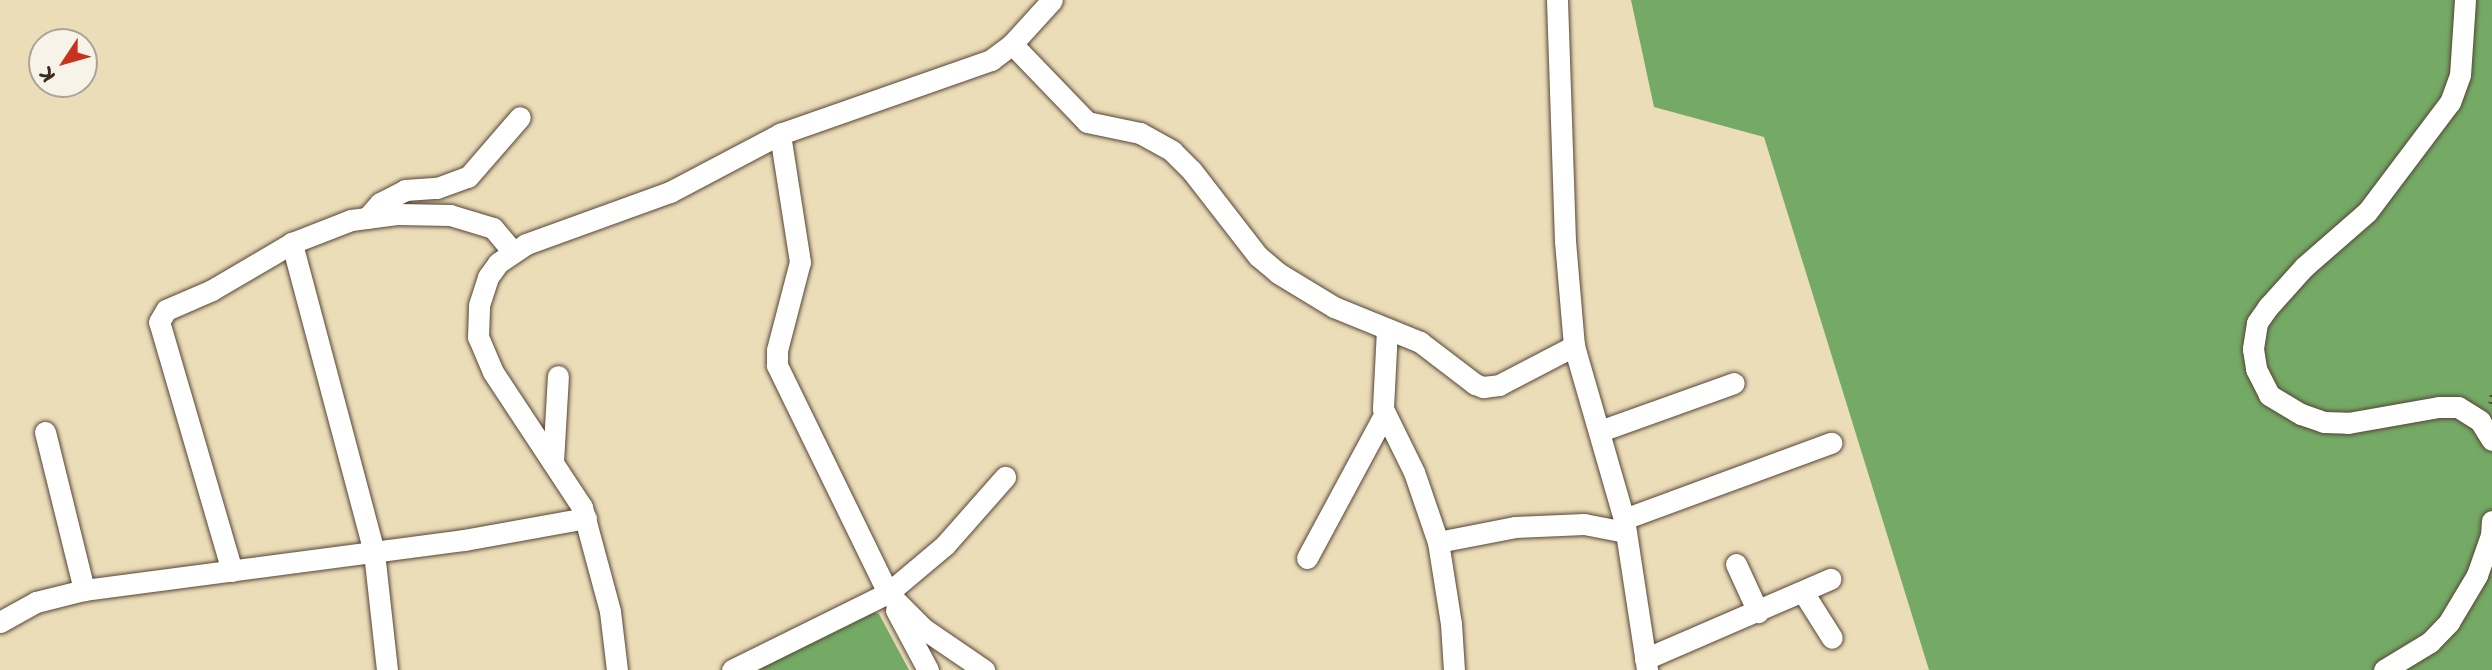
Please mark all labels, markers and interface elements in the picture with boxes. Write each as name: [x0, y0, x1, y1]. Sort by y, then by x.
north arrow: [28, 28, 98, 98]
text: K: [33, 62, 61, 87]

